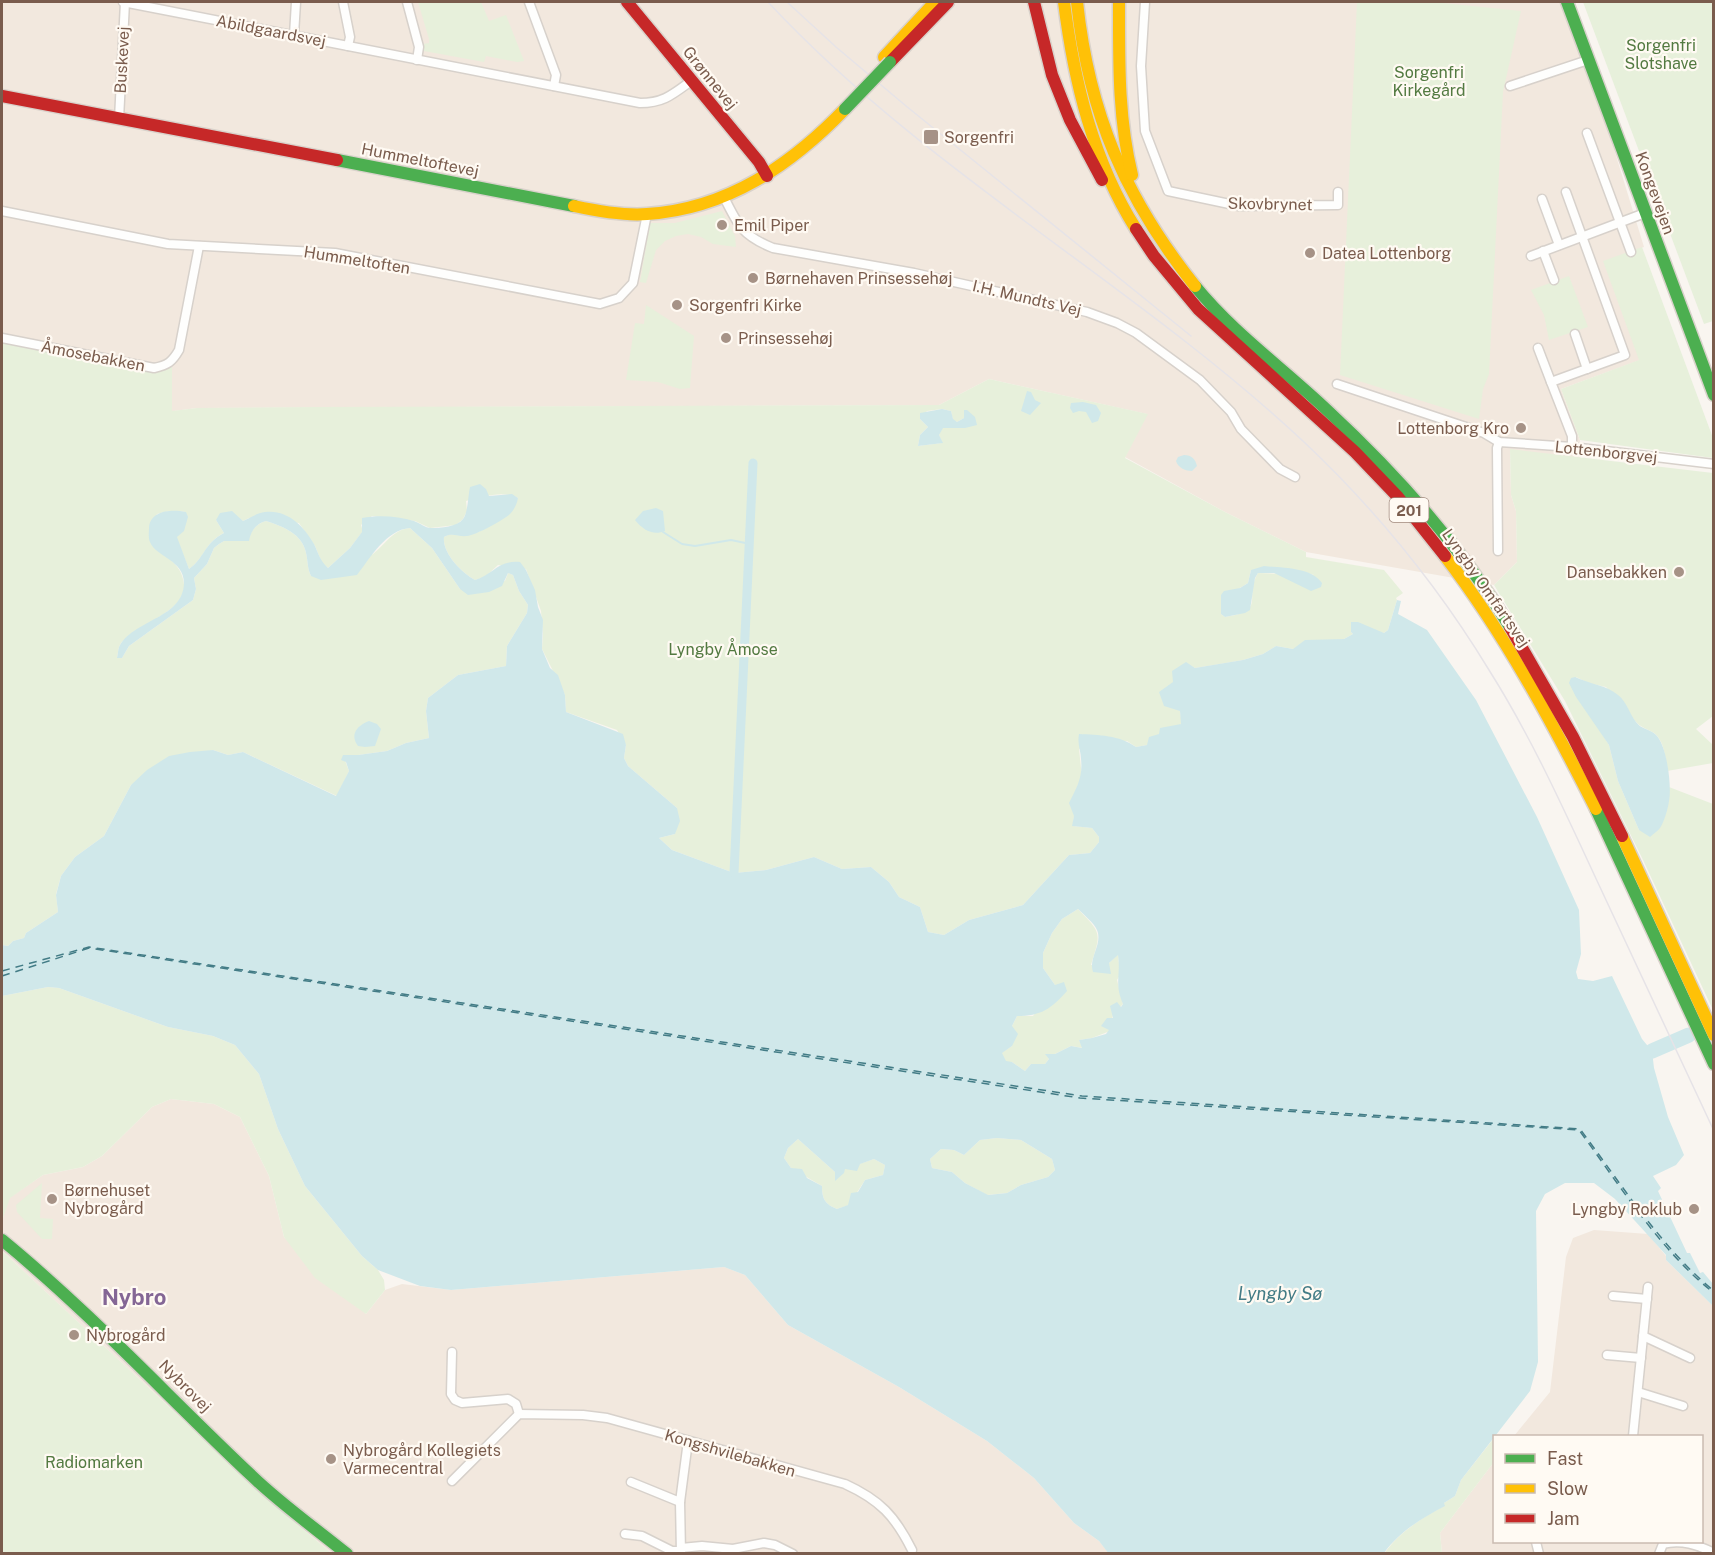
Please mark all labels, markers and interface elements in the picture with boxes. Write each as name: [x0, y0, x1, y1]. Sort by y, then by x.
street label: Abildgaardsvej: [215, 11, 327, 51]
street label: Buskevej: [111, 26, 133, 94]
park label: Sorgenfri Slotshave: [1625, 36, 1697, 73]
street label: Grønnevej: [679, 43, 741, 113]
park label: Sorgenfri Kirkegård: [1392, 63, 1466, 100]
marker: Sorgenfri: [922, 128, 940, 146]
place label: Sorgenfri: [944, 128, 1014, 147]
street label: Hummeltoftevej: [360, 139, 480, 181]
street label: Kongevejen: [1631, 149, 1679, 237]
street label: Skovbrynet: [1227, 194, 1313, 214]
place label: Emil Piper: [734, 216, 809, 235]
marker: Emil Piper: [715, 218, 729, 232]
street label: Hummeltoften: [302, 242, 412, 278]
place label: Datea Lottenborg: [1322, 244, 1451, 263]
marker: Datea Lottenborg: [1303, 246, 1317, 260]
place label: Børnehaven Prinsessehøj: [765, 269, 952, 288]
marker: Børnehaven Prinsessehøj: [746, 271, 760, 285]
street label: I.H. Mundts Vej: [971, 276, 1083, 320]
place label: Sorgenfri Kirke: [689, 296, 802, 315]
marker: Sorgenfri Kirke: [670, 298, 684, 312]
place label: Prinsessehøj: [738, 329, 833, 348]
marker: Prinsessehøj: [719, 331, 733, 345]
street label: Åmosebakken: [39, 335, 147, 375]
place label: Lottenborg Kro: [1397, 419, 1509, 438]
marker: Lottenborg Kro: [1514, 421, 1528, 435]
street label: Lottenborgvej: [1554, 437, 1658, 467]
road number: 201: [1390, 498, 1428, 522]
street label: Lyngby Omfartsvej: [1438, 525, 1534, 651]
place label: Dansebakken: [1567, 563, 1667, 582]
marker: Dansebakken: [1672, 565, 1686, 579]
park label: Lyngby Åmose: [668, 638, 778, 659]
place label: Børnehuset Nybrogård: [64, 1181, 150, 1218]
marker: Børnehuset Nybrogård: [45, 1192, 59, 1206]
place label: Lyngby Roklub: [1572, 1200, 1682, 1219]
marker: Lyngby Roklub: [1687, 1202, 1701, 1216]
water label: Lyngby Sø: [1238, 1283, 1323, 1304]
district label: Nybro: [102, 1284, 166, 1310]
place label: Nybrogård: [86, 1326, 166, 1345]
marker: Nybrogård: [67, 1328, 81, 1342]
street label: Nybrovej: [155, 1356, 215, 1416]
street label: Kongshvilebakken: [662, 1425, 798, 1481]
legend: [1493, 1435, 1703, 1543]
place label: Nybrogård Kollegiets Varmecentral: [343, 1441, 501, 1478]
text: Fast: [1547, 1448, 1583, 1469]
marker: Nybrogård Kollegiets Varmecentral: [324, 1452, 338, 1466]
park label: Radiomarken: [45, 1453, 143, 1472]
text: Slow: [1547, 1478, 1588, 1499]
text: Jam: [1547, 1508, 1580, 1529]

